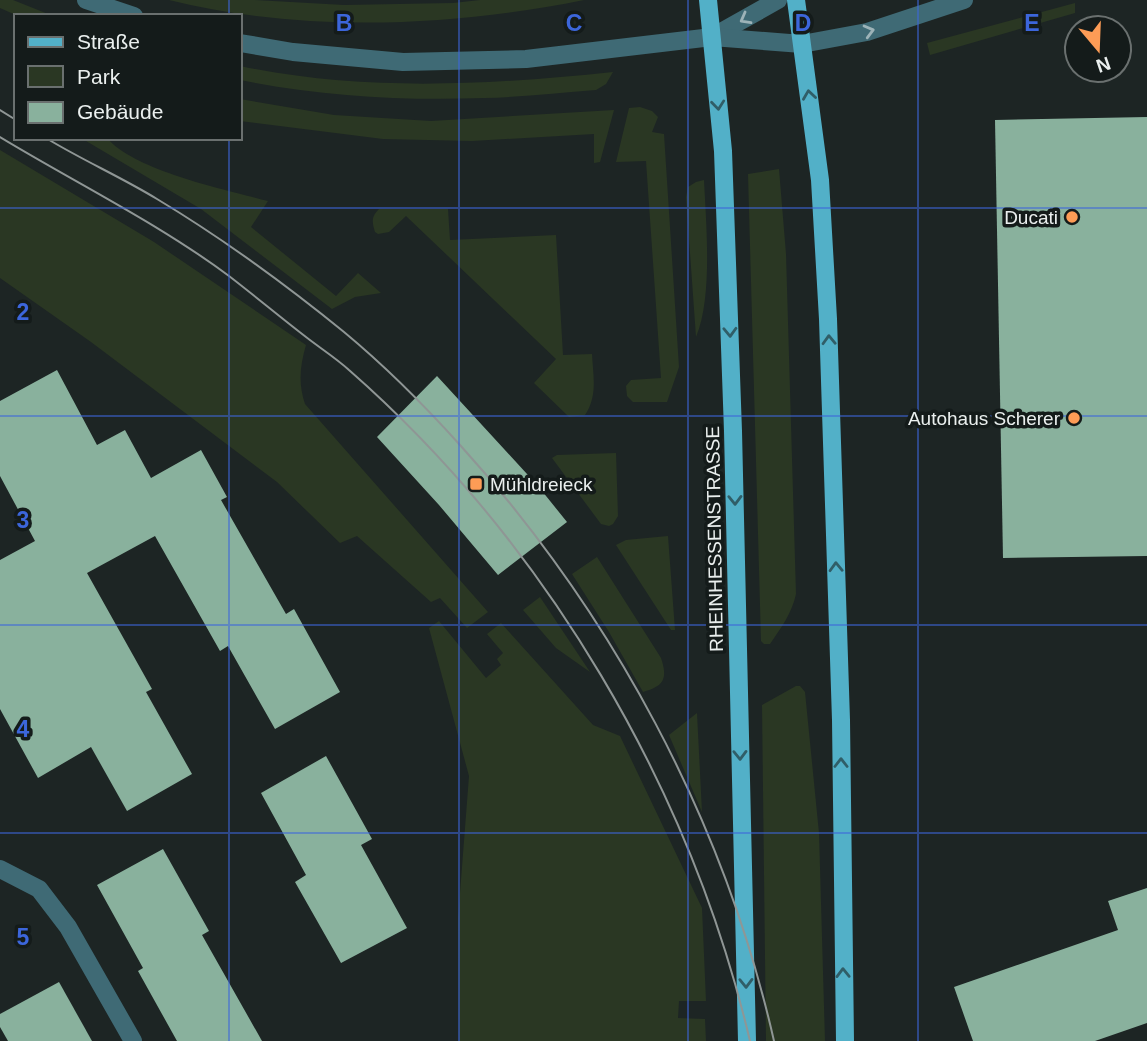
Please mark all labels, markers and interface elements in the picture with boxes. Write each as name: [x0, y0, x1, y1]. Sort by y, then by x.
text: B: [336, 10, 352, 36]
text: C: [566, 10, 582, 36]
text: D: [795, 10, 811, 36]
text: E: [1024, 10, 1040, 36]
one-way arrow: [740, 11, 752, 24]
legend: [14, 14, 242, 140]
north arrow: [1063, 14, 1133, 84]
one-way arrow: [862, 25, 874, 39]
text: Straße: [77, 30, 140, 53]
text: N: [1093, 52, 1113, 77]
text: Park: [77, 65, 121, 88]
one-way arrow: [801, 89, 816, 101]
one-way arrow: [711, 99, 726, 111]
text: Gebäude: [77, 100, 163, 123]
place label: Ducati: [1004, 207, 1058, 228]
marker: Ducati: [1064, 209, 1080, 225]
text: 2: [17, 299, 29, 325]
one-way arrow: [722, 327, 737, 338]
one-way arrow: [821, 334, 836, 345]
place label: Autohaus Scherer: [908, 408, 1061, 429]
marker: Autohaus Scherer: [1066, 410, 1082, 426]
street label: RHEINHESSENSTRASSE: [702, 426, 727, 652]
place label: Mühldreieck: [490, 474, 593, 495]
marker: Mühldreieck: [468, 476, 484, 492]
one-way arrow: [727, 494, 742, 505]
text: 3: [17, 507, 29, 533]
one-way arrow: [828, 562, 843, 573]
text: 4: [17, 716, 30, 742]
one-way arrow: [732, 750, 747, 761]
one-way arrow: [833, 758, 849, 768]
text: 5: [17, 924, 30, 950]
one-way arrow: [836, 967, 851, 978]
one-way arrow: [739, 977, 754, 988]

